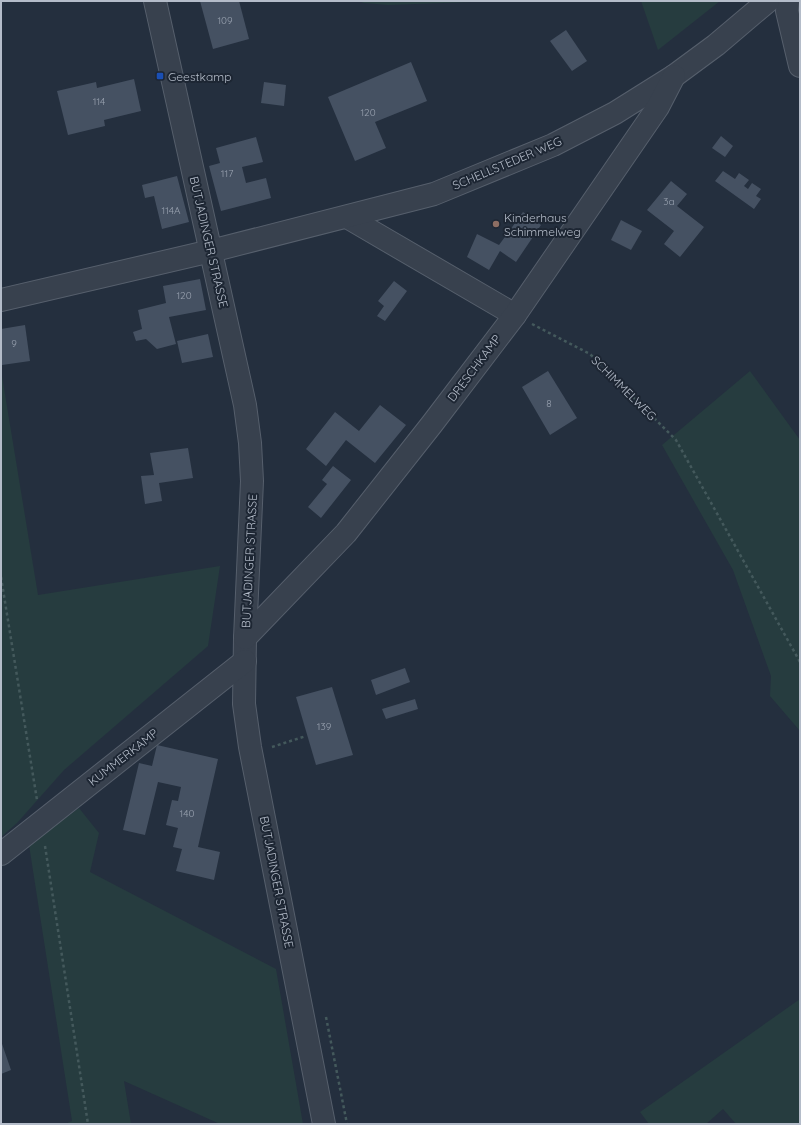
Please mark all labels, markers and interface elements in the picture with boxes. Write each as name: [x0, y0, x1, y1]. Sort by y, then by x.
house number: 109: [217, 14, 233, 27]
place label: Geestkamp: [168, 69, 231, 84]
marker: Geestkamp: [155, 71, 165, 81]
house number: 114: [93, 95, 105, 108]
house number: 120: [360, 106, 376, 119]
street label: SCHELLSTEDER WEG: [450, 133, 564, 193]
house number: 117: [221, 167, 233, 180]
street label: BUTJADINGER STRASSE: [187, 175, 231, 309]
house number: 3a: [663, 195, 675, 208]
house number: 114A: [162, 204, 181, 217]
place label: Kinderhaus Schimmelweg: [504, 210, 581, 239]
marker: Kinderhaus Schimmelweg: [491, 219, 501, 229]
house number: 120: [176, 289, 192, 302]
street label: DRESCHKAMP: [444, 332, 504, 404]
house number: 9: [11, 337, 17, 350]
street label: SCHIMMELWEG: [588, 352, 660, 424]
house number: 8: [546, 397, 552, 410]
street label: BUTJADINGER STRASSE: [238, 493, 260, 628]
house number: 139: [317, 720, 332, 733]
street label: KUMMERKAMP: [85, 725, 161, 789]
house number: 140: [180, 807, 194, 820]
street label: BUTJADINGER STRASSE: [257, 815, 297, 949]

